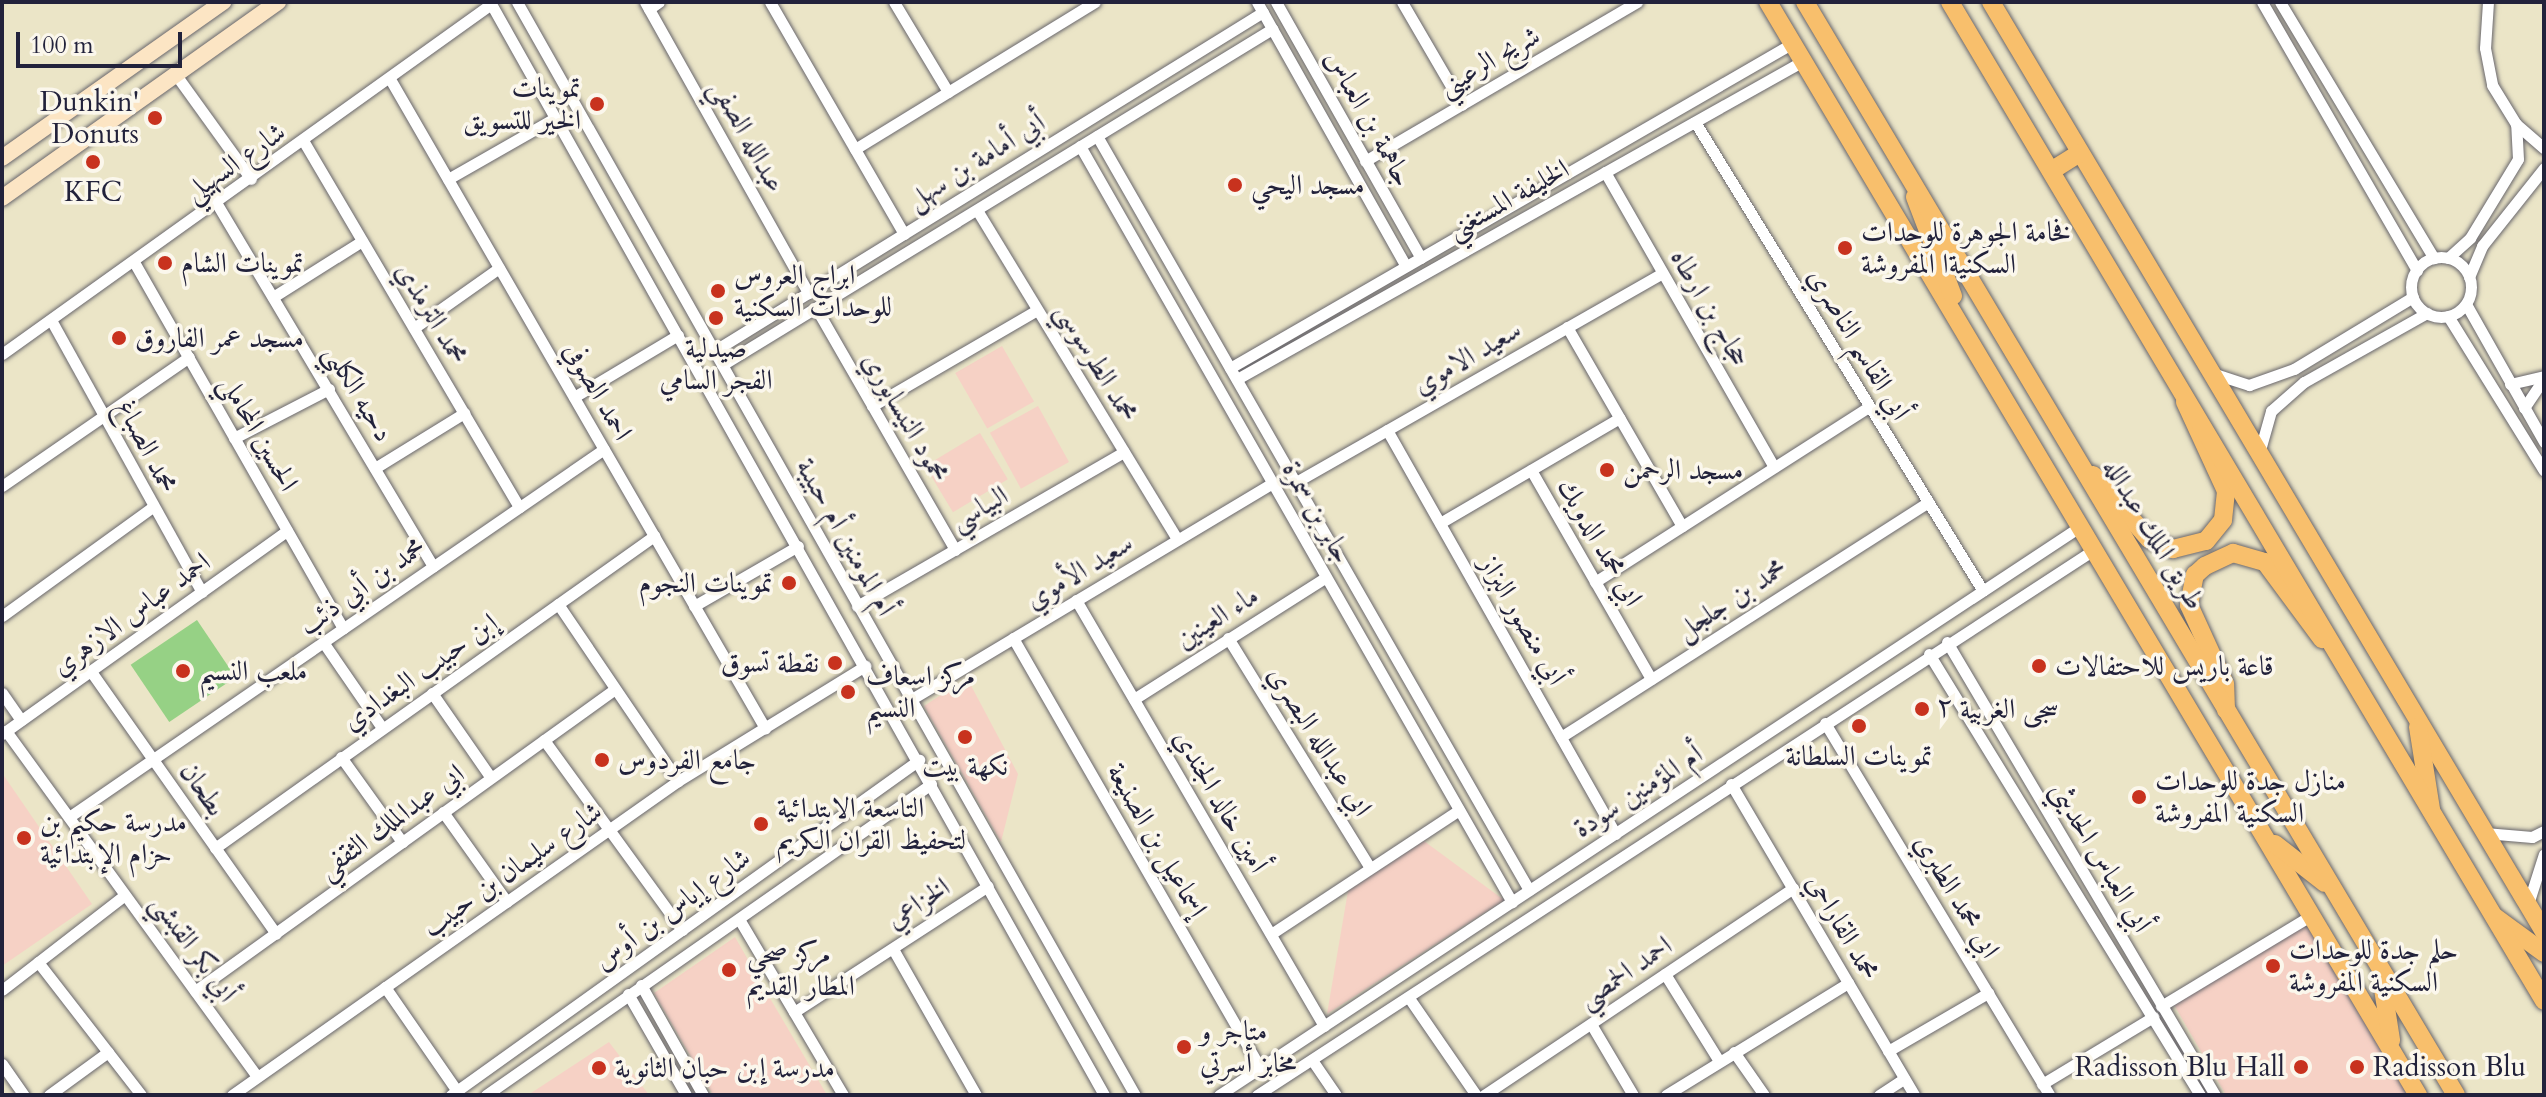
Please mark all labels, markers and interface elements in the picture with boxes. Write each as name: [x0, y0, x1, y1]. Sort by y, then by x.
scale bar: [20, 16, 186, 66]
street label: شريح الرعيني: [1432, 19, 1546, 103]
text: 100 m: [30, 29, 94, 62]
street label: جاهمة بن العباس: [1318, 44, 1420, 192]
place label: تموينات الخير للتسويق: [463, 71, 581, 137]
street label: عبدالله الصفي: [703, 74, 793, 198]
place label: Dunkin' Donuts: [40, 85, 139, 151]
marker: تموينات الخير للتسويق: [588, 95, 606, 113]
street label: أبي أمامة بن سهل: [901, 105, 1051, 217]
marker: Dunkin' Donuts: [146, 109, 164, 127]
street label: شارع السهيلي: [178, 115, 292, 209]
street label: الخليفة المستغني: [1441, 152, 1575, 246]
marker: KFC: [84, 153, 102, 171]
place label: مسجد اليحي: [1251, 168, 1365, 202]
place label: KFC: [64, 175, 122, 209]
marker: مسجد اليحي: [1226, 176, 1244, 194]
place label: فخامة الجوهرة للوحدات السكنيةا المفروشة: [1861, 215, 2071, 281]
marker: فخامة الجوهرة للوحدات السكنيةا المفروشة: [1836, 239, 1854, 257]
street label: حجاج بن ارطاه: [1663, 243, 1757, 373]
place label: تموينات الشام: [181, 246, 304, 280]
marker: تموينات الشام: [156, 254, 174, 272]
street label: محمد الترمذي: [389, 256, 475, 370]
place label: ابراج العروس للوحدات السكنية: [734, 258, 892, 324]
street label: أبي القاسم الناصري: [1800, 262, 1918, 426]
marker: ابراج العروس للوحدات السكنية: [709, 282, 727, 300]
street label: محمد الطرسوسي: [1048, 296, 1146, 428]
marker: صيدلية الفجر السامي: [707, 309, 725, 327]
street label: سعيد الاموي: [1407, 313, 1527, 401]
place label: مسجد عمر الفاروق: [135, 321, 304, 355]
marker: مسجد عمر الفاروق: [110, 329, 128, 347]
place label: صيدلية الفجر السامي: [659, 331, 773, 397]
street label: احمد الصوفي: [556, 336, 640, 446]
street label: دحيه الكلبي: [317, 338, 401, 448]
street label: محمود النيسابوري: [855, 346, 957, 488]
street label: الحسين المحاملي: [212, 369, 306, 497]
street label: محمد الصباغ: [109, 394, 185, 498]
street label: أم المومنين أم حبيبة: [789, 452, 903, 622]
street label: طريق الملك عبدالله: [2096, 452, 2212, 616]
place label: مسجد الرحمن: [1623, 453, 1743, 487]
street label: جابر بن سمرة: [1274, 455, 1360, 569]
marker: مسجد الرحمن: [1598, 461, 1616, 479]
street label: ابي محمد الدويك: [1550, 472, 1650, 612]
street label: البياسي: [944, 478, 1014, 538]
street label: سعيد الأموي: [1019, 526, 1139, 616]
street label: محمد بن أبي ذئب: [292, 530, 432, 642]
street label: احمد عباس الازهري: [45, 545, 217, 683]
street label: أبي منصور البزاز: [1472, 549, 1574, 691]
street label: محمد بن جلجل: [1669, 551, 1793, 647]
place label: تموينات النجوم: [639, 566, 773, 600]
marker: تموينات النجوم: [780, 574, 798, 592]
street label: ماء العينين: [1169, 578, 1265, 656]
street label: إبن حبيب البغدادي: [336, 606, 504, 738]
place label: نقطة تسوق: [721, 646, 819, 680]
place label: قاعة باريس للاحتفالات: [2055, 649, 2274, 683]
place label: ملعب النسيم: [199, 654, 307, 688]
marker: نقطة تسوق: [826, 654, 844, 672]
marker: قاعة باريس للاحتفالات: [2030, 657, 2048, 675]
place label: مركز اسعاف النسيم: [866, 659, 975, 725]
street label: ابي عبدالله البصري: [1261, 660, 1379, 822]
marker: ملعب النسيم: [174, 662, 192, 680]
marker: مركز اسعاف النسيم: [837, 681, 859, 703]
place label: سجى الغربية ٢: [1938, 692, 2059, 726]
marker: سجى الغربية ٢: [1913, 700, 1931, 718]
marker: تموينات السلطانة: [1850, 717, 1868, 735]
street label: أمين خالد الجندي: [1166, 723, 1276, 879]
marker: نكهة بيت: [956, 728, 974, 746]
street label: أم المؤمنين سودة: [1567, 737, 1709, 845]
place label: تموينات السلطانة: [1785, 739, 1933, 773]
place label: جامع الفردوس: [618, 743, 756, 777]
place label: نكهة بيت: [922, 749, 1008, 783]
marker: جامع الفردوس: [593, 751, 611, 769]
street label: بطحان: [173, 756, 233, 822]
street label: ابي عبدالملك الثقفي: [311, 757, 471, 885]
street label: إسماعيل بن الصنيعة: [1099, 757, 1215, 923]
place label: منازل جدة للوحدات السكنية المفروشة: [2155, 764, 2346, 830]
street label: أبي العباس الحديثي: [2043, 776, 2159, 938]
marker: منازل جدة للوحدات السكنية المفروشة: [2130, 788, 2148, 806]
place label: التاسعة الابتدائية لتحفيظ القران الكريم: [777, 791, 966, 857]
street label: شارع سليمان بن حبيب: [415, 794, 609, 944]
place label: مدرسة حكيم بن حزام الإبتدائية: [40, 805, 187, 871]
marker: التاسعة الابتدائية لتحفيظ القران الكريم: [752, 815, 770, 833]
street label: ابي محمد الطبري: [1907, 828, 2007, 964]
marker: مدرسة حكيم بن حزام الإبتدائية: [15, 829, 33, 847]
street label: شارع إياس بن أوس: [587, 841, 757, 977]
street label: محمد القاراحي: [1799, 868, 1887, 986]
street label: الخزاعي: [880, 870, 956, 936]
street label: أبي بكر القبشي: [144, 887, 244, 1009]
street label: احمد الحمصي: [1572, 928, 1678, 1016]
place label: حلم جدة للوحدات السكنية المفروشة: [2289, 933, 2458, 999]
place label: مركز صحي المطار القديم: [747, 937, 855, 1003]
marker: حلم جدة للوحدات السكنية المفروشة: [2264, 957, 2282, 975]
marker: مركز صحي المطار القديم: [718, 959, 740, 981]
place label: متاجر و مخابز أسرتي: [1200, 1014, 1296, 1080]
marker: متاجر و مخابز أسرتي: [1175, 1038, 1193, 1056]
place label: Radisson Blu Hall: [2075, 1050, 2285, 1084]
place label: Radisson Blu: [2373, 1050, 2526, 1084]
place label: مدرسة إبن حبان الثانوية: [615, 1051, 835, 1085]
marker: Radisson Blu Hall: [2292, 1058, 2310, 1076]
marker: Radisson Blu: [2348, 1058, 2366, 1076]
marker: مدرسة إبن حبان الثانوية: [590, 1059, 608, 1077]

